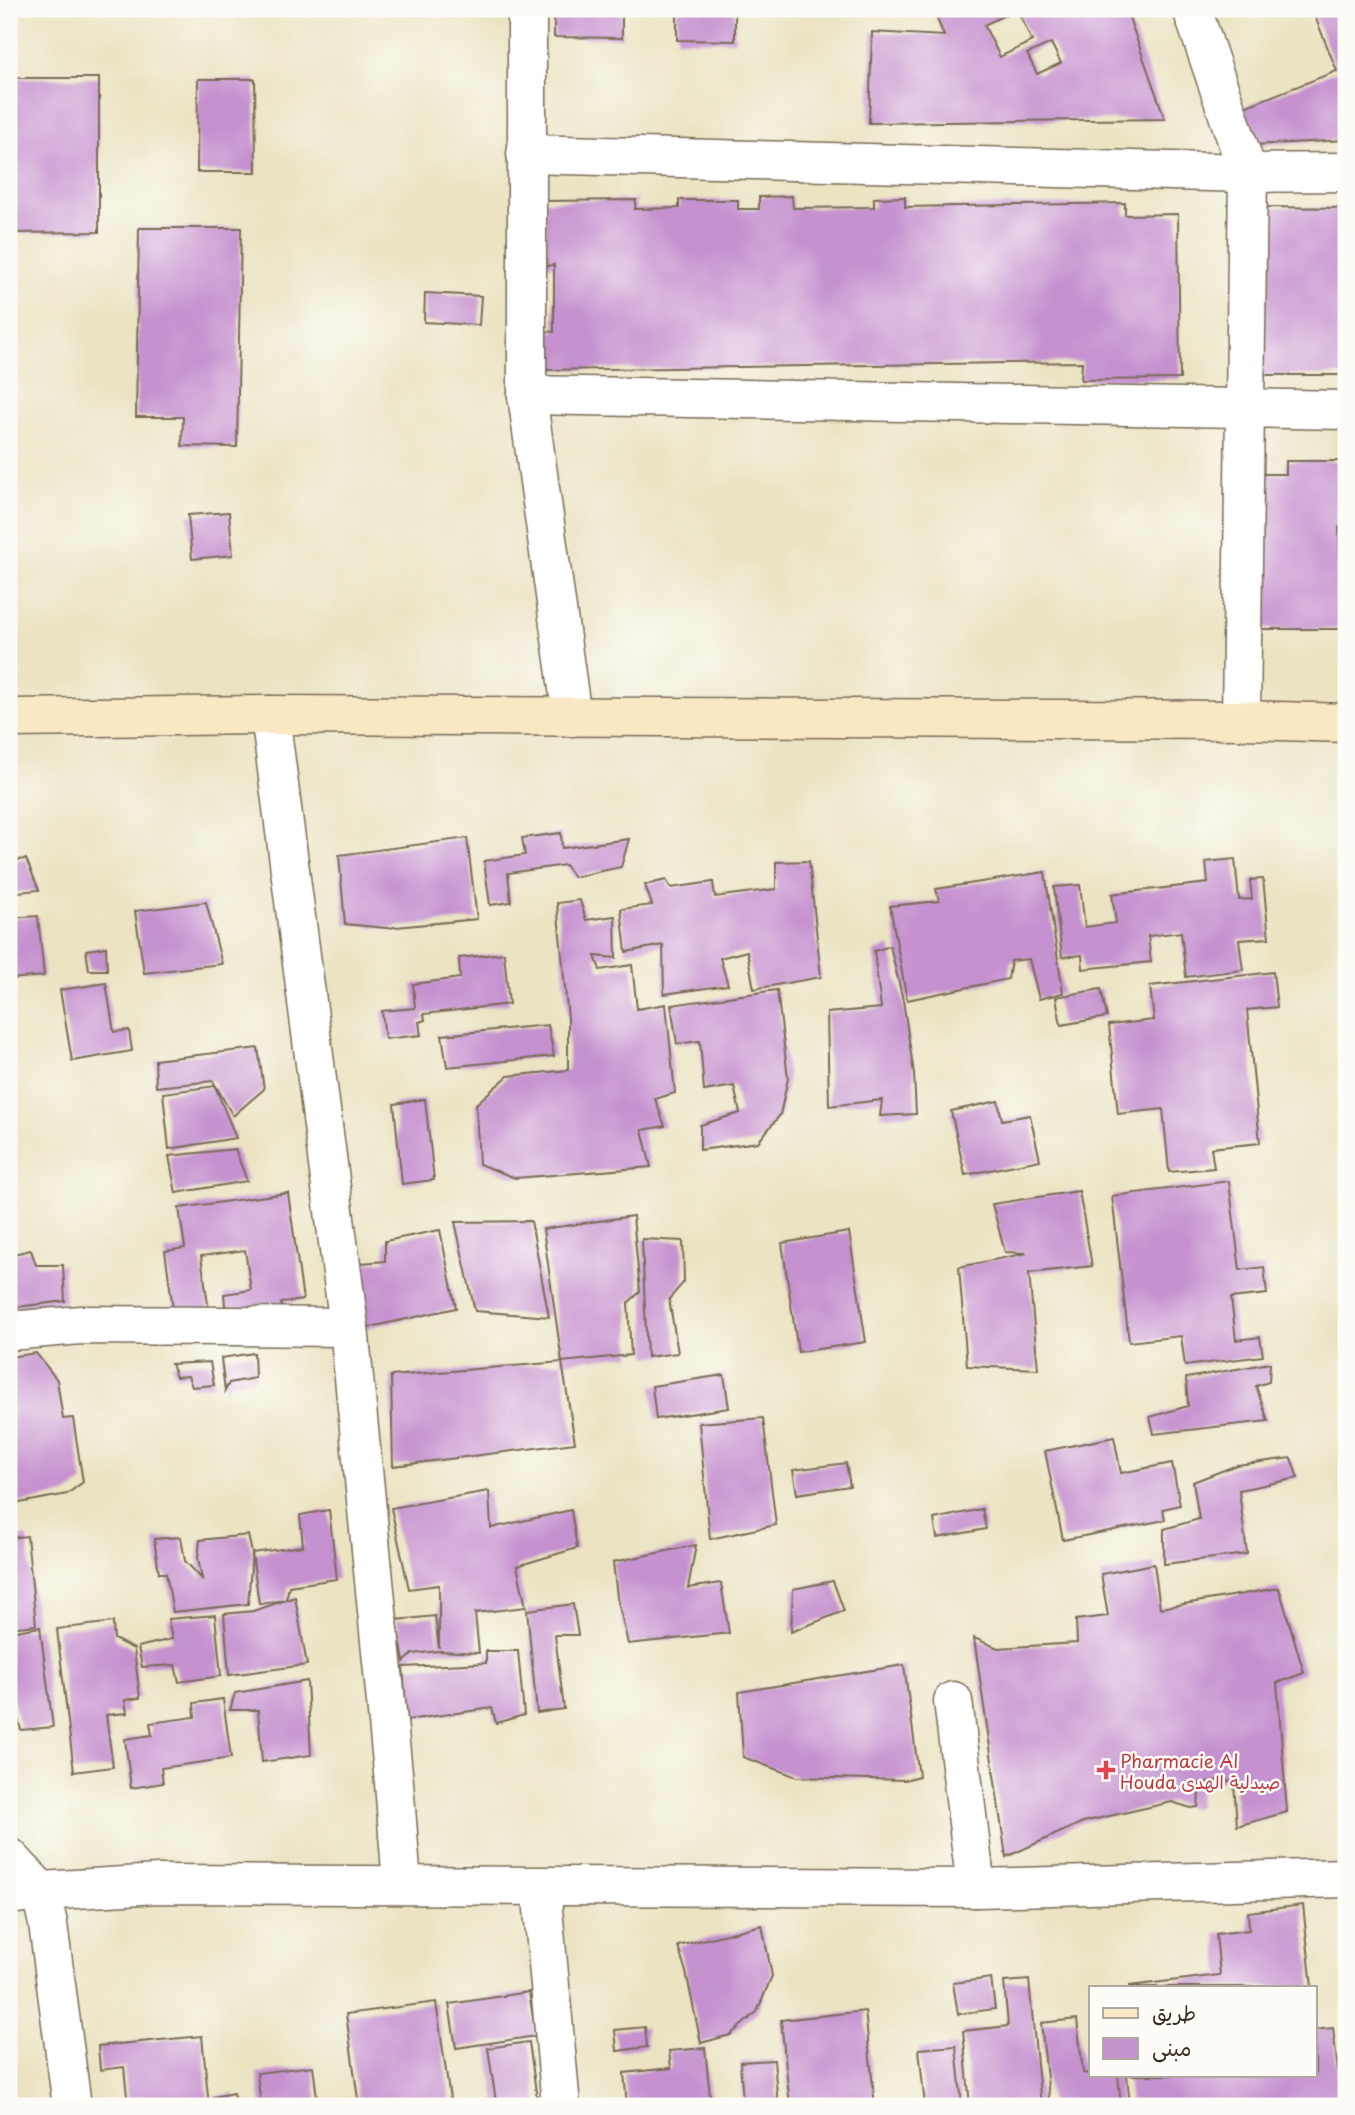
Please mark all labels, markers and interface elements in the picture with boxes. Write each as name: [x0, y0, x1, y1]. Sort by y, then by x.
place label: Pharmacie Al Houda صيدلية الهدى: [1120, 1747, 1280, 1795]
marker: Pharmacie Al Houda صيدلية الهدى: [1098, 1762, 1114, 1778]
legend: [1089, 1986, 1316, 2076]
text: طريق: [1152, 1996, 1196, 2028]
text: مبنى: [1152, 2031, 1191, 2063]

